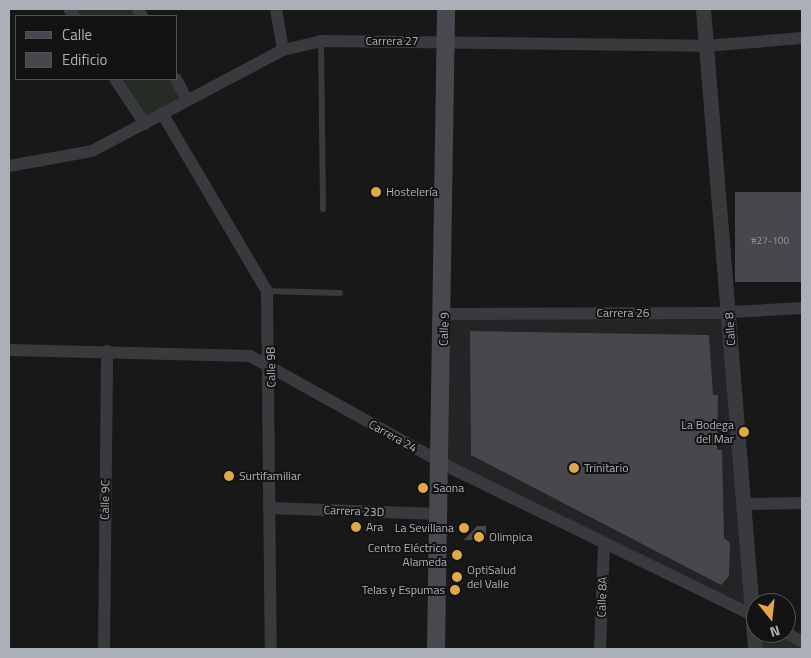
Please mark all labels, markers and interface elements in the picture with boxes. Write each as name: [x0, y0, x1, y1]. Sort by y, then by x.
legend: [15, 15, 178, 80]
text: Calle: [62, 23, 92, 46]
street label: Carrera 27: [365, 34, 419, 48]
text: Edificio: [62, 48, 107, 71]
place label: Hostelería: [386, 185, 438, 199]
marker: Hostelería: [370, 186, 382, 198]
house number: #27-100: [751, 235, 789, 247]
street label: Carrera 26: [596, 306, 650, 320]
street label: Calle 9: [436, 312, 452, 346]
street label: Calle 8: [722, 312, 738, 346]
street label: Calle 9B: [263, 346, 279, 388]
street label: Carrera 24: [366, 417, 420, 455]
place label: La Bodega del Mar: [681, 418, 734, 446]
marker: La Bodega del Mar: [738, 426, 750, 438]
place label: Trinitario: [584, 461, 628, 475]
marker: Trinitario: [568, 462, 580, 474]
place label: Surtifamiliar: [239, 469, 301, 483]
marker: Surtifamiliar: [223, 470, 235, 482]
street label: Calle 9C: [97, 480, 113, 520]
place label: Saona: [433, 481, 464, 495]
marker: Saona: [417, 482, 429, 494]
street label: Carrera 23D: [323, 503, 385, 519]
place label: Ara: [366, 520, 383, 534]
marker: Ara: [350, 521, 362, 533]
place label: La Sevillana: [395, 521, 454, 535]
marker: La Sevillana: [458, 522, 470, 534]
place label: Olimpica: [489, 530, 533, 544]
marker: Olimpica: [473, 531, 485, 543]
place label: Centro Eléctrico Alameda: [368, 541, 447, 569]
marker: Centro Eléctrico Alameda: [451, 549, 463, 561]
place label: OptiSalud del Valle: [467, 563, 516, 591]
marker: OptiSalud del Valle: [451, 571, 463, 583]
street label: Calle 8A: [594, 576, 610, 618]
place label: Telas y Espumas: [362, 583, 445, 597]
marker: Telas y Espumas: [449, 584, 461, 596]
north arrow: [746, 593, 796, 643]
text: N: [767, 621, 783, 643]

